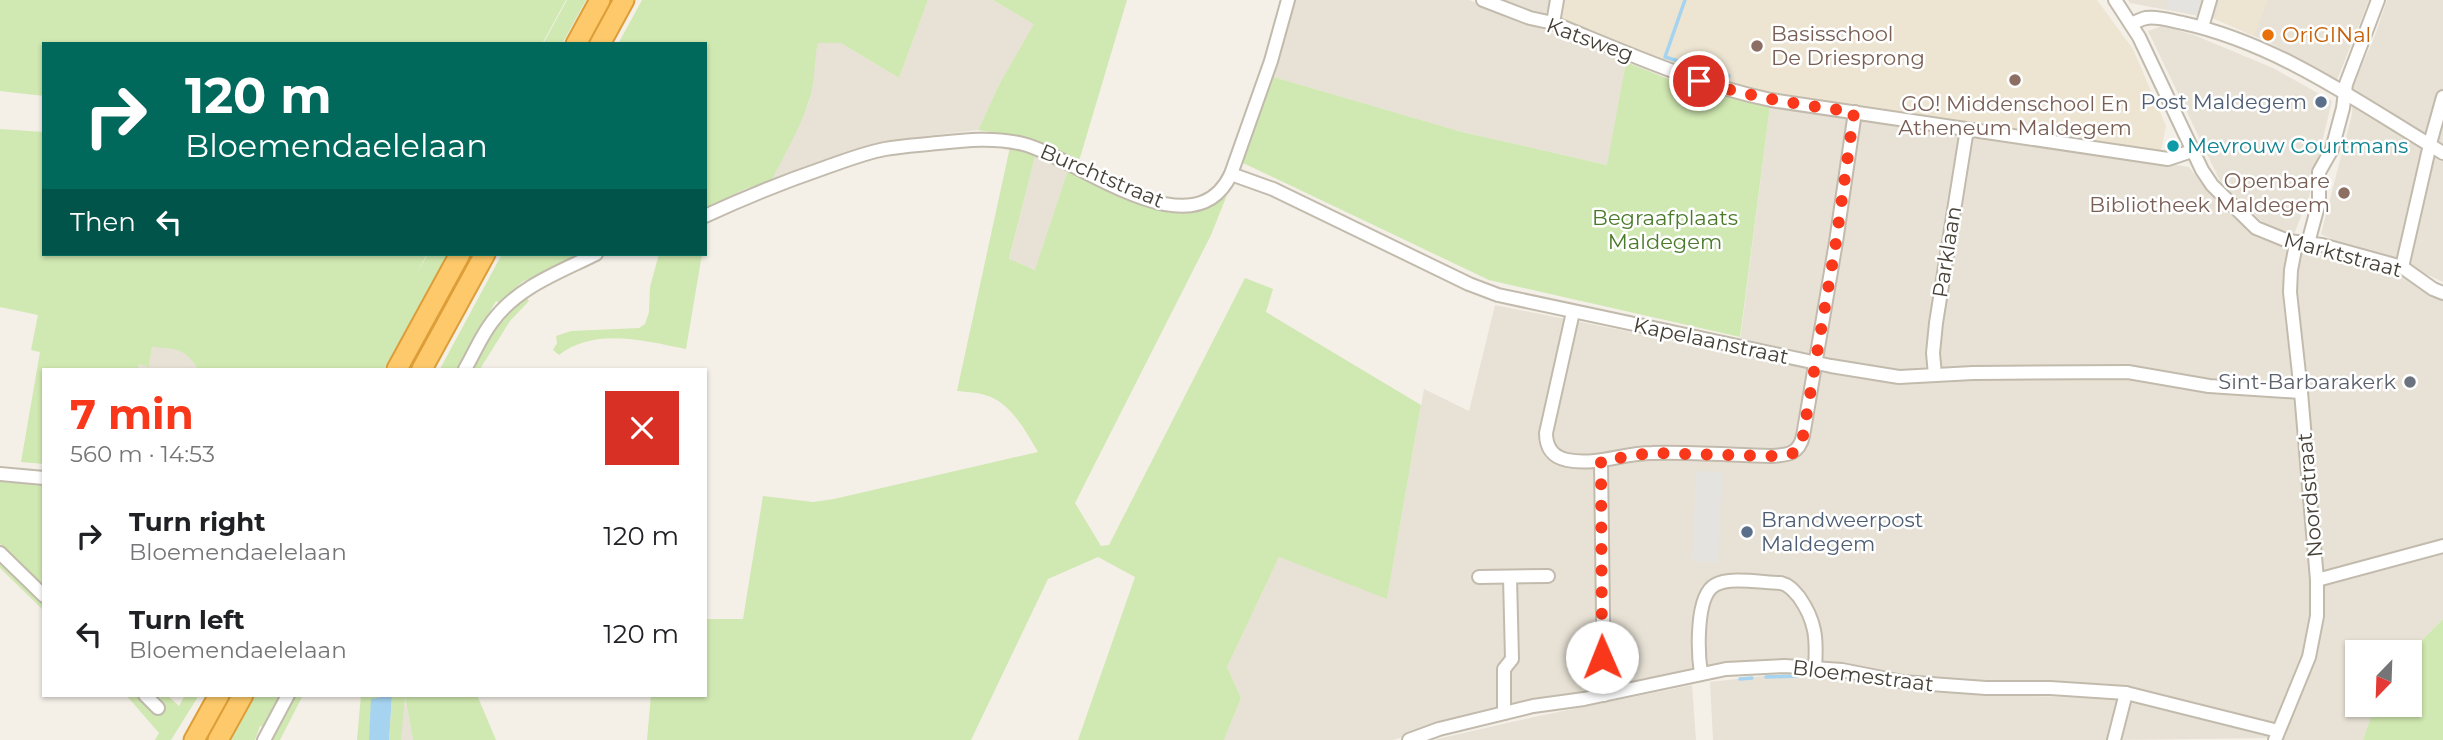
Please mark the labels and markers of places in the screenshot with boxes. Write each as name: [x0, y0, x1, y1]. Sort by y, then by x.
place label: Basisschool De Driesprong: [1771, 21, 1925, 70]
place label: OriGINal: [2282, 22, 2371, 47]
marker: OriGINal: [2260, 27, 2276, 43]
marker: Basisschool De Driesprong: [1749, 38, 1765, 54]
pin: [1669, 51, 1729, 111]
marker: GO! Middenschool En Atheneum Maldegem: [2007, 72, 2023, 88]
place label: Post Maldegem: [2140, 89, 2307, 114]
place label: GO! Middenschool En Atheneum Maldegem: [1898, 91, 2132, 140]
marker: Post Maldegem: [2313, 94, 2329, 110]
place label: Mevrouw Courtmans: [2187, 133, 2408, 158]
marker: Mevrouw Courtmans: [2165, 138, 2181, 154]
place label: Openbare Bibliotheek Maldegem: [2089, 168, 2330, 217]
marker: Openbare Bibliotheek Maldegem: [2336, 185, 2352, 201]
place label: Sint-Barbarakerk: [2218, 369, 2396, 394]
marker: Sint-Barbarakerk: [2402, 374, 2418, 390]
place label: Brandweerpost Maldegem: [1761, 507, 1923, 556]
marker: Brandweerpost Maldegem: [1739, 524, 1755, 540]

